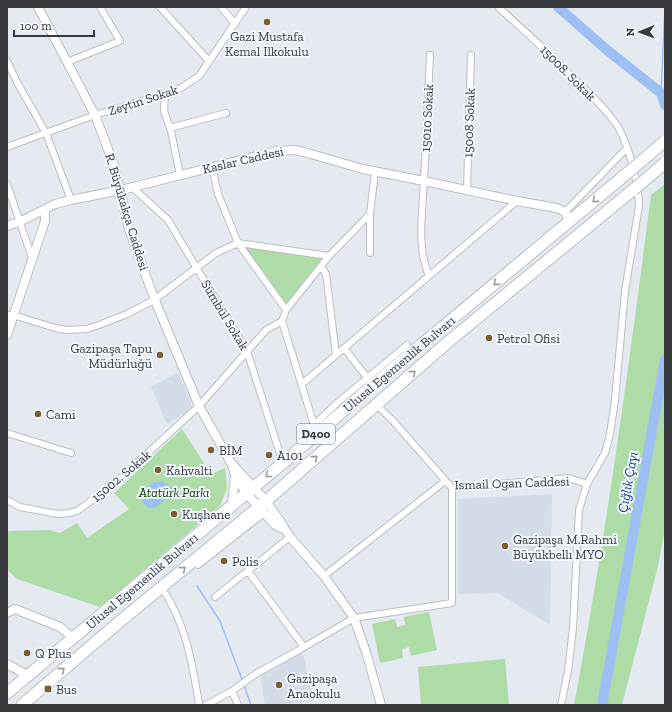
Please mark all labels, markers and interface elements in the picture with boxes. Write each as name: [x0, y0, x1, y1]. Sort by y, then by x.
scale bar: [14, 12, 94, 38]
north arrow: [620, 12, 660, 52]
marker: Gazi Mustafa Kemal Ilkokulu: [262, 17, 272, 27]
text: 100 m: [20, 19, 52, 33]
text: N: [624, 27, 637, 36]
place label: Gazi Mustafa Kemal Ilkokulu: [225, 29, 310, 59]
street label: 15008. Sokak: [537, 42, 599, 104]
street label: Zeytin Sokak: [106, 82, 180, 118]
street label: 15010 Sokak: [418, 83, 436, 152]
street label: 15008 Sokak: [460, 88, 478, 158]
street label: Kaslar Caddesi: [201, 143, 285, 177]
street label: R. Büyükakça Caddesi: [102, 152, 152, 273]
one-way arrow: [593, 195, 600, 202]
street label: Sümbül Sokak: [198, 277, 252, 353]
one-way arrow: [493, 279, 500, 286]
street label: Ulusal Egemenlik Bulvarı: [340, 313, 458, 415]
place label: Petrol Ofisi: [497, 331, 560, 346]
marker: Petrol Ofisi: [484, 333, 494, 343]
place label: Gazipaşa Tapu Müdürluğü: [71, 341, 153, 371]
marker: Gazipaşa Tapu Müdürluğü: [155, 350, 165, 360]
one-way arrow: [408, 370, 416, 378]
place label: Cami: [46, 407, 76, 422]
marker: Cami: [33, 409, 43, 419]
road number: D400: [297, 424, 335, 444]
place label: BİM: [219, 443, 243, 458]
marker: BİM: [206, 445, 216, 455]
street label: 15002. Sokak: [88, 447, 154, 505]
place label: A101: [277, 448, 303, 463]
marker: A101: [264, 450, 274, 460]
water label: Çığlık Çayı: [614, 450, 642, 514]
one-way arrow: [310, 456, 317, 463]
place label: Kahvalti: [166, 463, 213, 478]
marker: Kahvalti: [153, 465, 163, 475]
one-way arrow: [265, 471, 272, 478]
street label: Ismail Ogan Caddesi: [454, 473, 570, 493]
park label: Atatürk Parkı: [138, 485, 209, 500]
place label: Kuşhane: [182, 507, 230, 522]
marker: Kuşhane: [169, 509, 179, 519]
street label: Ulusal Egemenlik Bulvarı: [83, 530, 201, 632]
place label: Gazipaşa M.Rahmi Büyükbellı MYO: [513, 532, 617, 562]
marker: Gazipaşa M.Rahmi Büyükbellı MYO: [500, 541, 510, 551]
place label: Polis: [232, 554, 259, 569]
marker: Polis: [219, 556, 229, 566]
one-way arrow: [178, 566, 186, 573]
place label: Q Plus: [35, 646, 72, 661]
marker: Q Plus: [22, 648, 32, 658]
one-way arrow: [57, 668, 65, 675]
place label: Gazipaşa Anaokulu: [287, 671, 341, 701]
marker: Gazipaşa Anaokulu: [274, 680, 284, 690]
place label: Bus: [56, 682, 77, 697]
marker: Bus: [43, 684, 53, 694]

